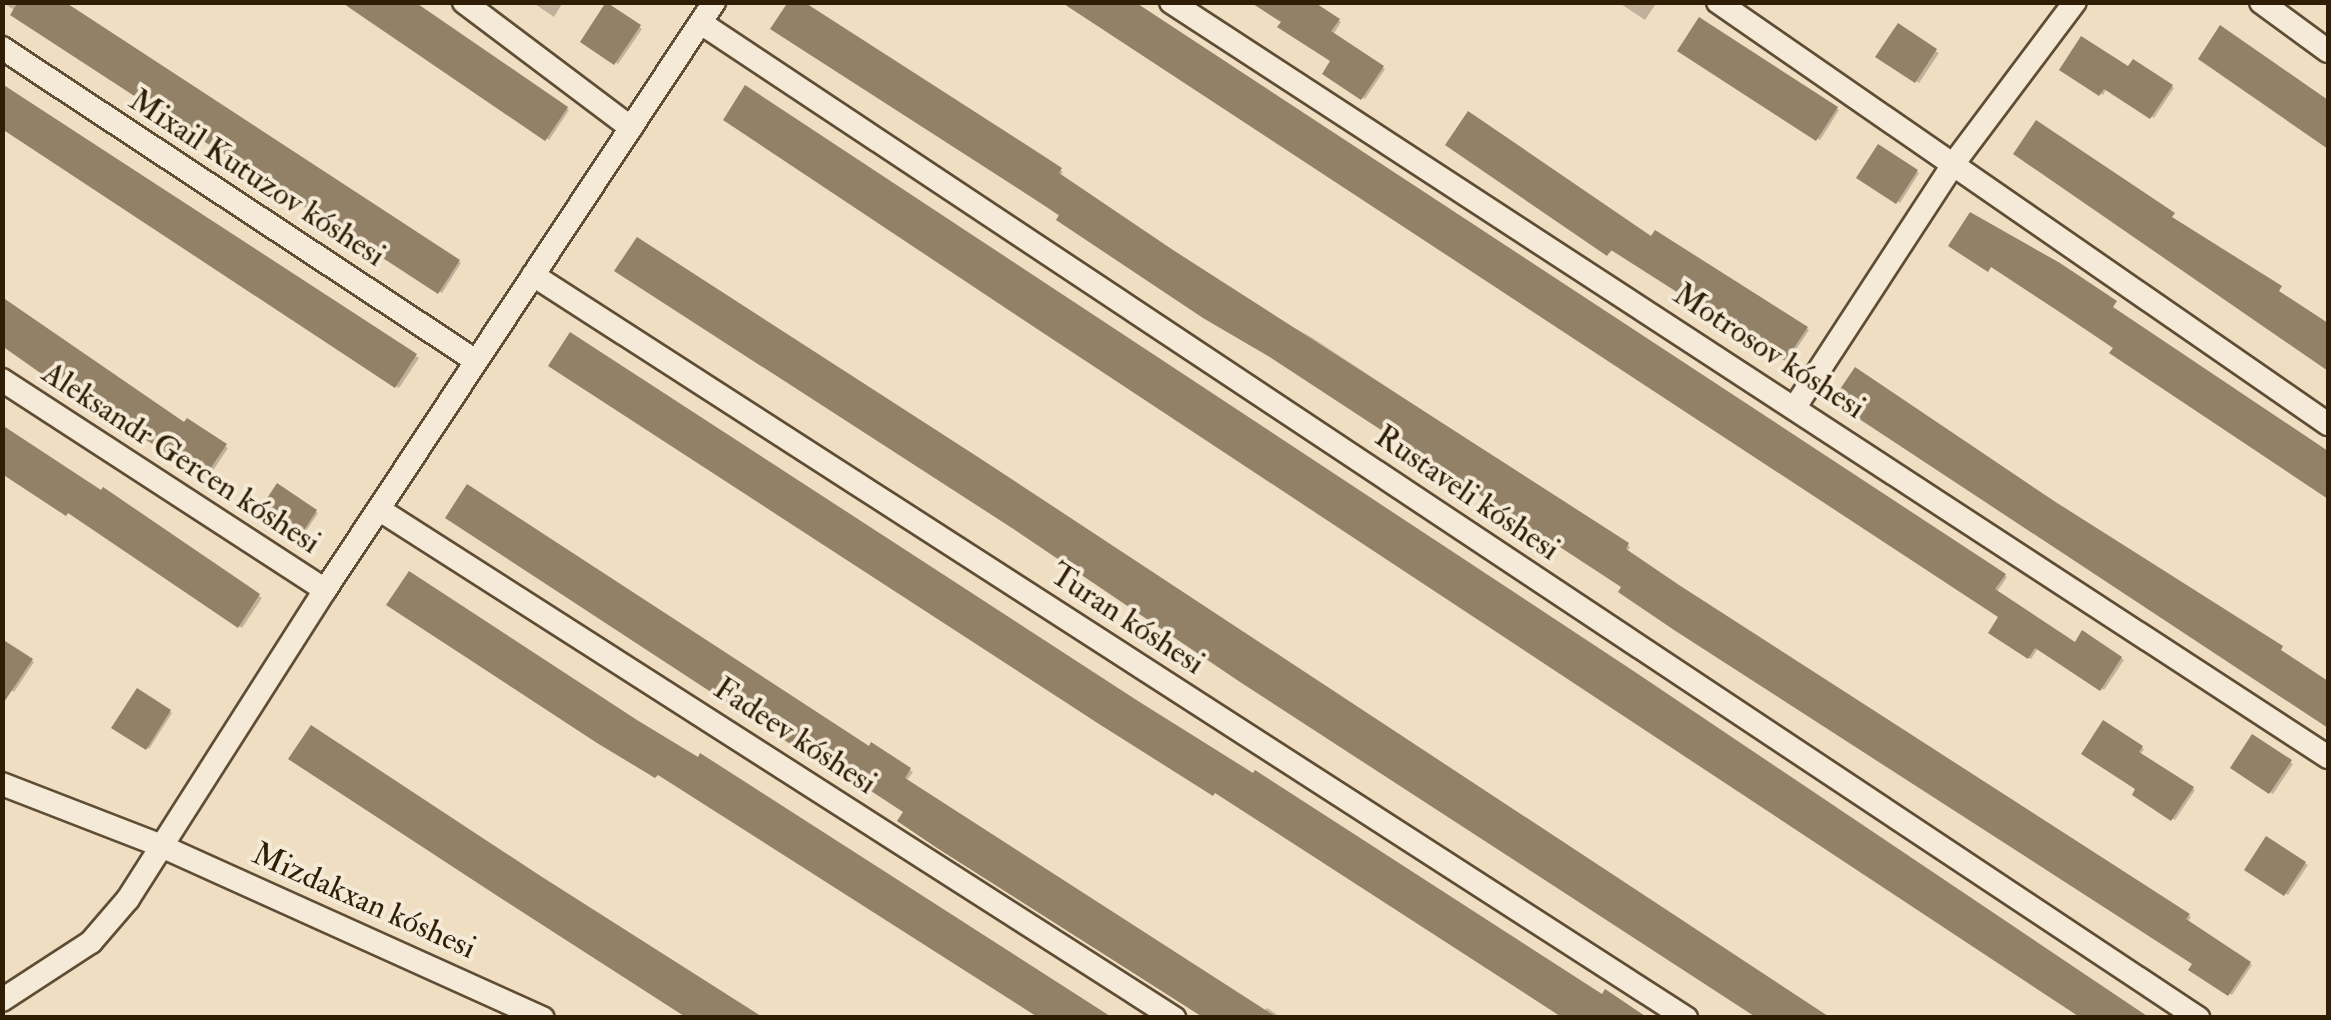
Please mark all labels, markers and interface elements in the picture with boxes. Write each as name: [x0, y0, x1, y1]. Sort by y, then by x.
street label: Mixail Kutuzov kóshesi: [122, 81, 392, 275]
street label: Motrosov kóshesi: [1666, 275, 1872, 427]
street label: Aleksandr Gercen kóshesi: [35, 354, 327, 562]
street label: Rustaveli kóshesi: [1367, 417, 1567, 569]
street label: Turan kóshesi: [1043, 555, 1211, 683]
street label: Fadeev kóshesi: [707, 669, 883, 803]
street label: Mizdakxan kóshesi: [246, 835, 482, 967]

